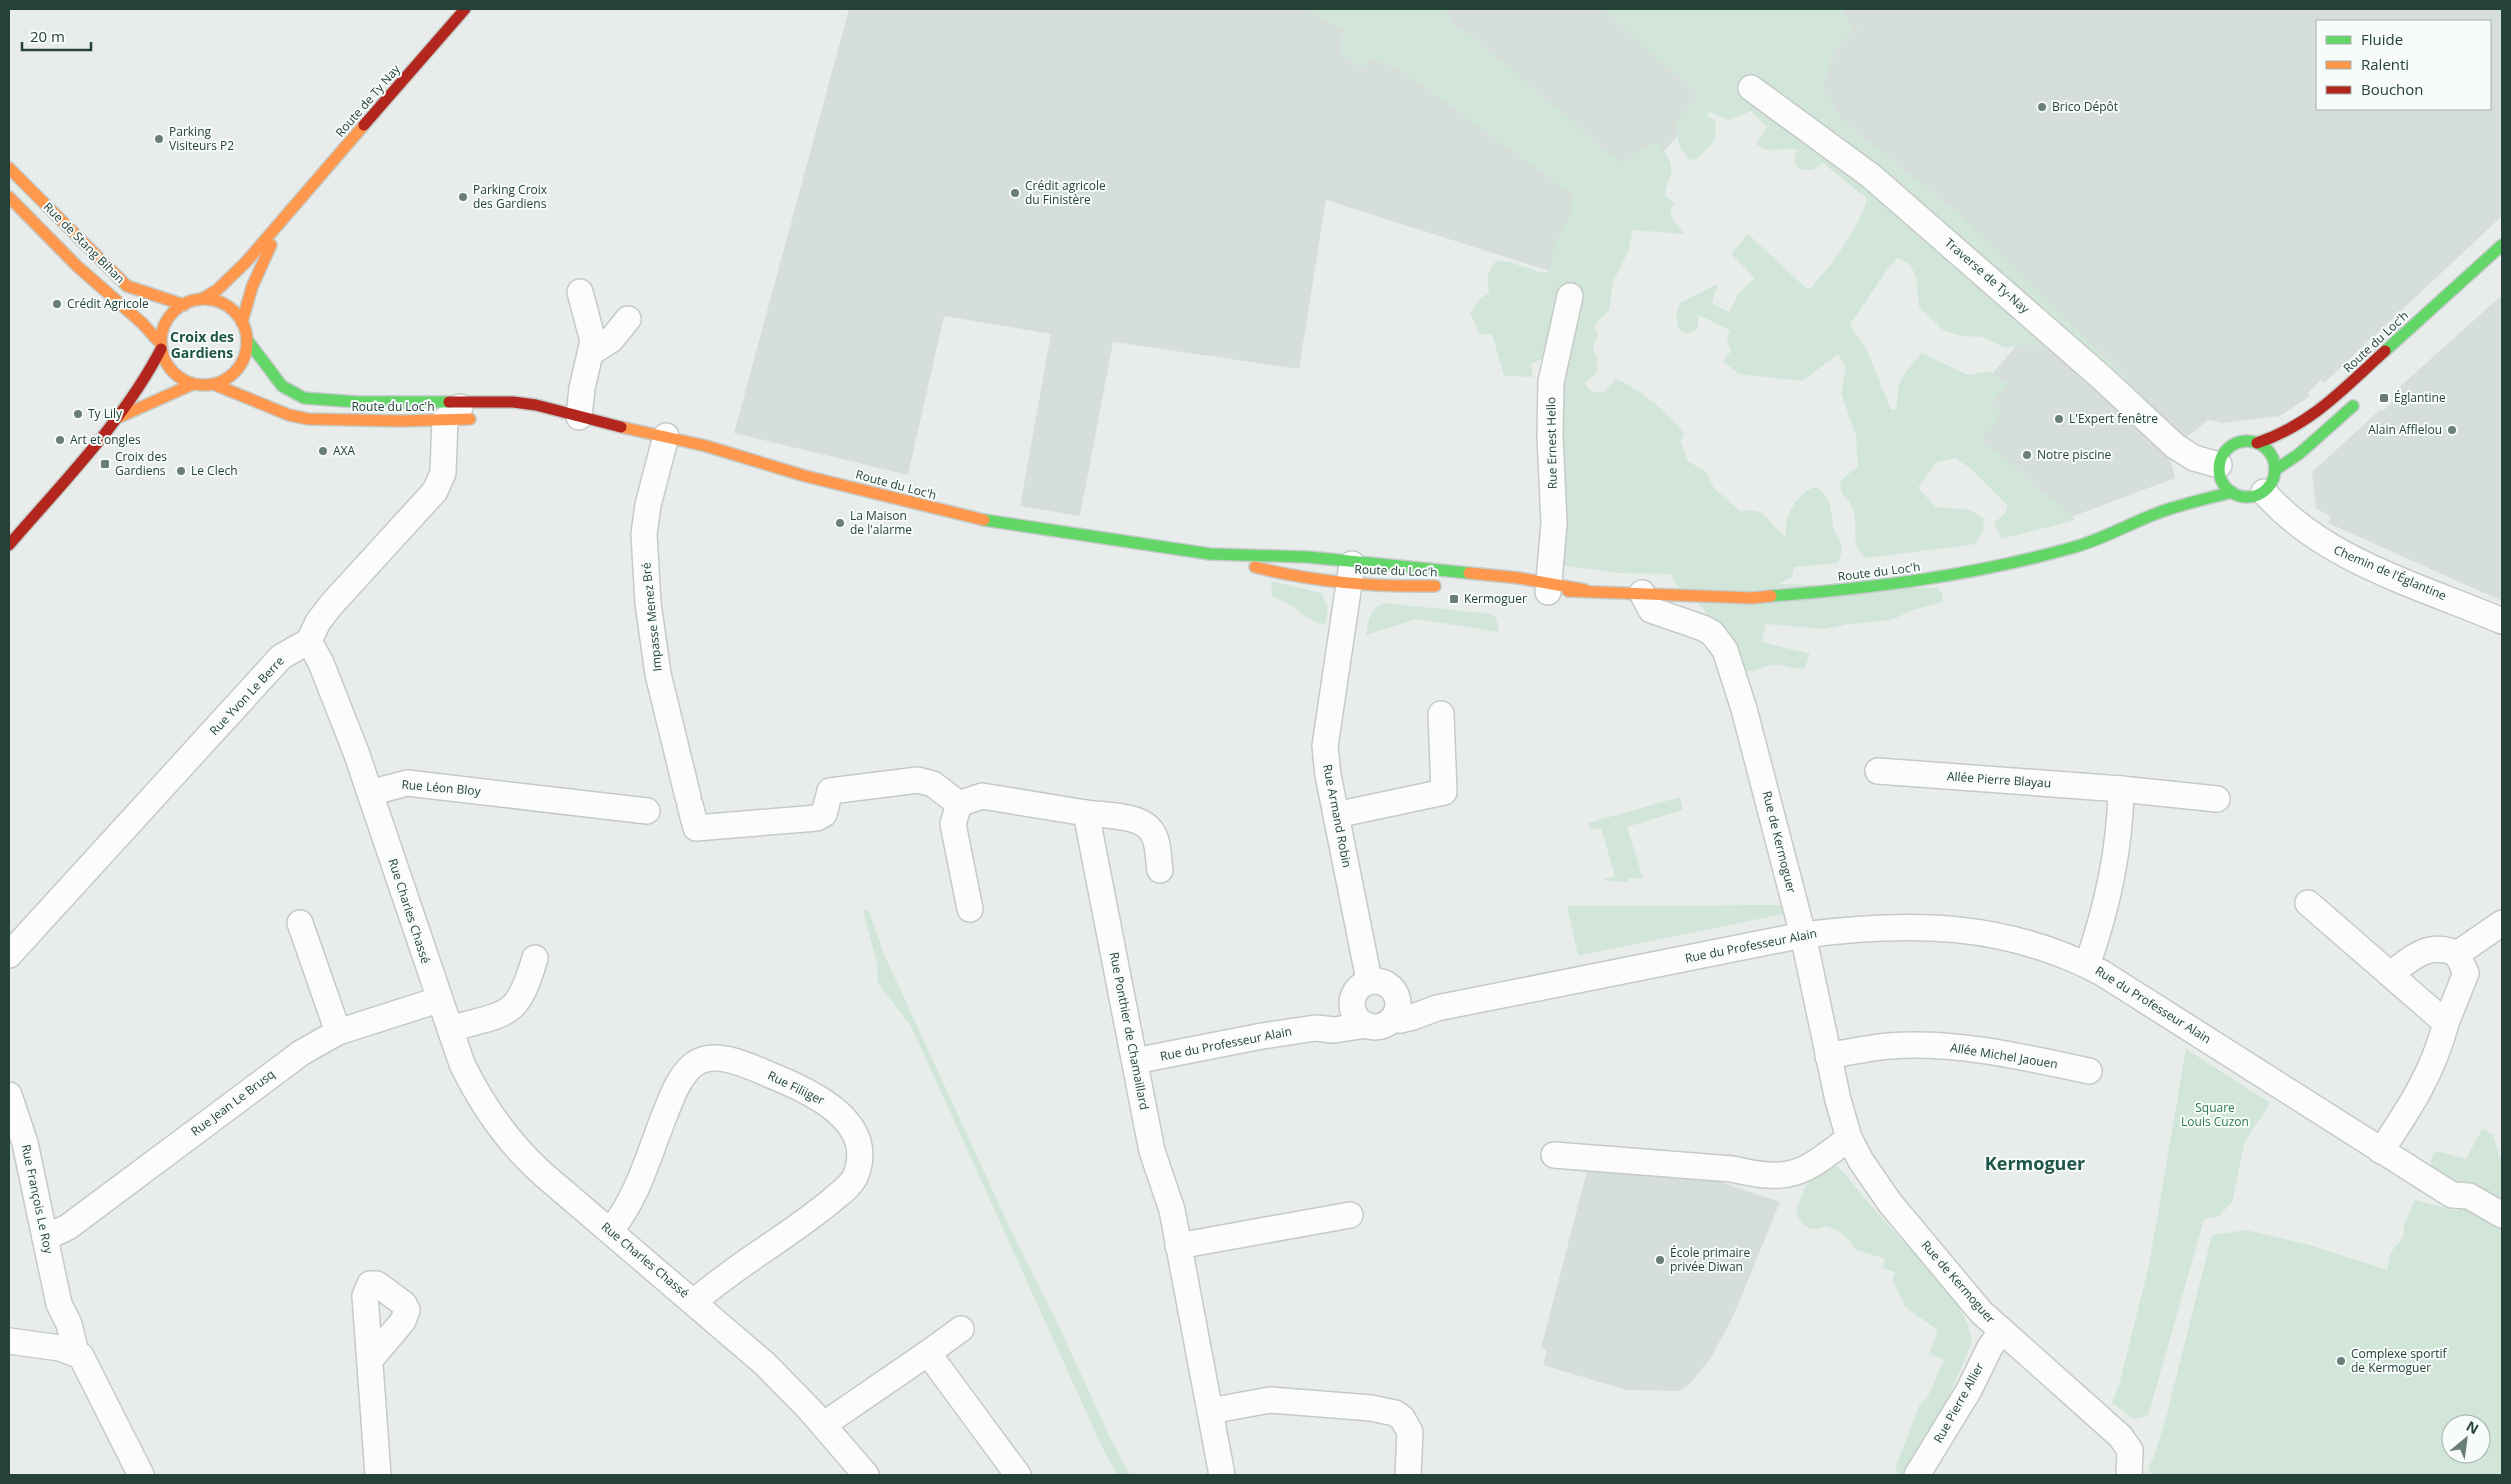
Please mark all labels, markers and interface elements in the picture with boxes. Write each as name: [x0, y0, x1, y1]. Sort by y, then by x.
scale bar: [22, 20, 91, 52]
legend: [2316, 20, 2491, 110]
text: 20 m: [30, 26, 65, 46]
text: Fluide: [2361, 29, 2403, 49]
text: Ralenti: [2361, 54, 2409, 74]
street label: Route de Ty Nay: [331, 60, 404, 141]
text: Bouchon: [2361, 79, 2424, 99]
place label: Brico Dépôt: [2052, 98, 2118, 115]
marker: Brico Dépôt: [2036, 101, 2048, 113]
place label: Parking Visiteurs P2: [169, 123, 234, 154]
marker: Parking Visiteurs P2: [153, 133, 165, 145]
place label: Crédit agricole du Finistère: [1025, 177, 1106, 208]
place label: Parking Croix des Gardiens: [473, 181, 548, 212]
marker: Crédit agricole du Finistère: [1009, 187, 1021, 199]
marker: Parking Croix des Gardiens: [457, 191, 469, 203]
street label: Rue de Stang Bihan: [40, 198, 129, 287]
street label: Traverse de Ty-Nay: [1941, 234, 2034, 318]
place label: Crédit Agricole: [67, 295, 149, 312]
marker: Crédit Agricole: [51, 298, 63, 310]
street label: Route du Loc'h: [2339, 307, 2412, 376]
district label: Croix des Gardiens: [170, 327, 234, 362]
place label: Églantine: [2394, 389, 2446, 406]
marker: Églantine: [2378, 392, 2390, 404]
street label: Rue Ernest Hello: [1542, 397, 1561, 489]
street label: Route du Loc'h: [351, 398, 435, 415]
place label: Ty Lily: [88, 405, 123, 422]
marker: Ty Lily: [72, 408, 84, 420]
place label: L'Expert fenêtre: [2069, 410, 2158, 427]
marker: L'Expert fenêtre: [2053, 413, 2065, 425]
place label: Alain Afflelou: [2368, 421, 2442, 438]
marker: Alain Afflelou: [2446, 424, 2458, 436]
place label: Art et ongles: [70, 431, 141, 448]
marker: Art et ongles: [54, 434, 66, 446]
place label: AXA: [333, 442, 356, 459]
marker: AXA: [317, 445, 329, 457]
place label: Notre piscine: [2037, 446, 2112, 463]
place label: Croix des Gardiens: [115, 448, 167, 479]
marker: Notre piscine: [2021, 449, 2033, 461]
marker: Croix des Gardiens: [99, 458, 111, 470]
place label: Le Clech: [191, 462, 238, 479]
marker: Le Clech: [175, 465, 187, 477]
street label: Route du Loc'h: [854, 466, 938, 503]
place label: La Maison de l'alarme: [850, 507, 912, 538]
marker: La Maison de l'alarme: [834, 517, 846, 529]
street label: Chemin de l'Églantine: [2331, 541, 2449, 604]
street label: Route du Loc'h: [1837, 558, 1921, 585]
street label: Impasse Menez Bré: [637, 561, 666, 672]
street label: Route du Loc'h: [1354, 561, 1438, 580]
place label: Kermoguer: [1464, 590, 1527, 607]
marker: Kermoguer: [1448, 593, 1460, 605]
street label: Rue Yvon Le Berre: [206, 652, 288, 739]
street label: Rue Armand Robin: [1319, 763, 1356, 869]
street label: Allée Pierre Blayau: [1946, 767, 2052, 792]
street label: Rue Léon Bloy: [401, 776, 482, 800]
street label: Rue de Kermoguer: [1759, 789, 1800, 895]
street label: Rue Charles Chassé: [384, 856, 435, 966]
street label: Rue du Professeur Alain: [1684, 924, 1818, 967]
street label: Rue Ponthier de Chamaillard: [1106, 951, 1153, 1111]
street label: Rue du Professeur Alain: [2092, 962, 2215, 1047]
street label: Rue du Professeur Alain: [1159, 1022, 1293, 1065]
street label: Allée Michel Jaouen: [1949, 1039, 2059, 1072]
street label: Rue Jean Le Brusq: [187, 1065, 278, 1140]
street label: Rue Filiiger: [765, 1067, 827, 1109]
park label: Square Louis Cuzon: [2181, 1099, 2249, 1130]
street label: Rue François Le Roy: [18, 1143, 58, 1256]
district label: Kermoguer: [1985, 1151, 2085, 1175]
street label: Rue Charles Chassé: [598, 1218, 693, 1301]
street label: Rue de Kermoguer: [1918, 1237, 1999, 1327]
place label: École primaire privée Diwan: [1670, 1244, 1751, 1275]
marker: École primaire privée Diwan: [1654, 1254, 1666, 1266]
place label: Complexe sportif de Kermoguer: [2351, 1345, 2448, 1376]
marker: Complexe sportif de Kermoguer: [2335, 1355, 2347, 1367]
street label: Rue Pierre Allier: [1929, 1359, 1988, 1446]
north arrow: [2441, 1414, 2491, 1464]
text: N: [2463, 1416, 2482, 1438]

